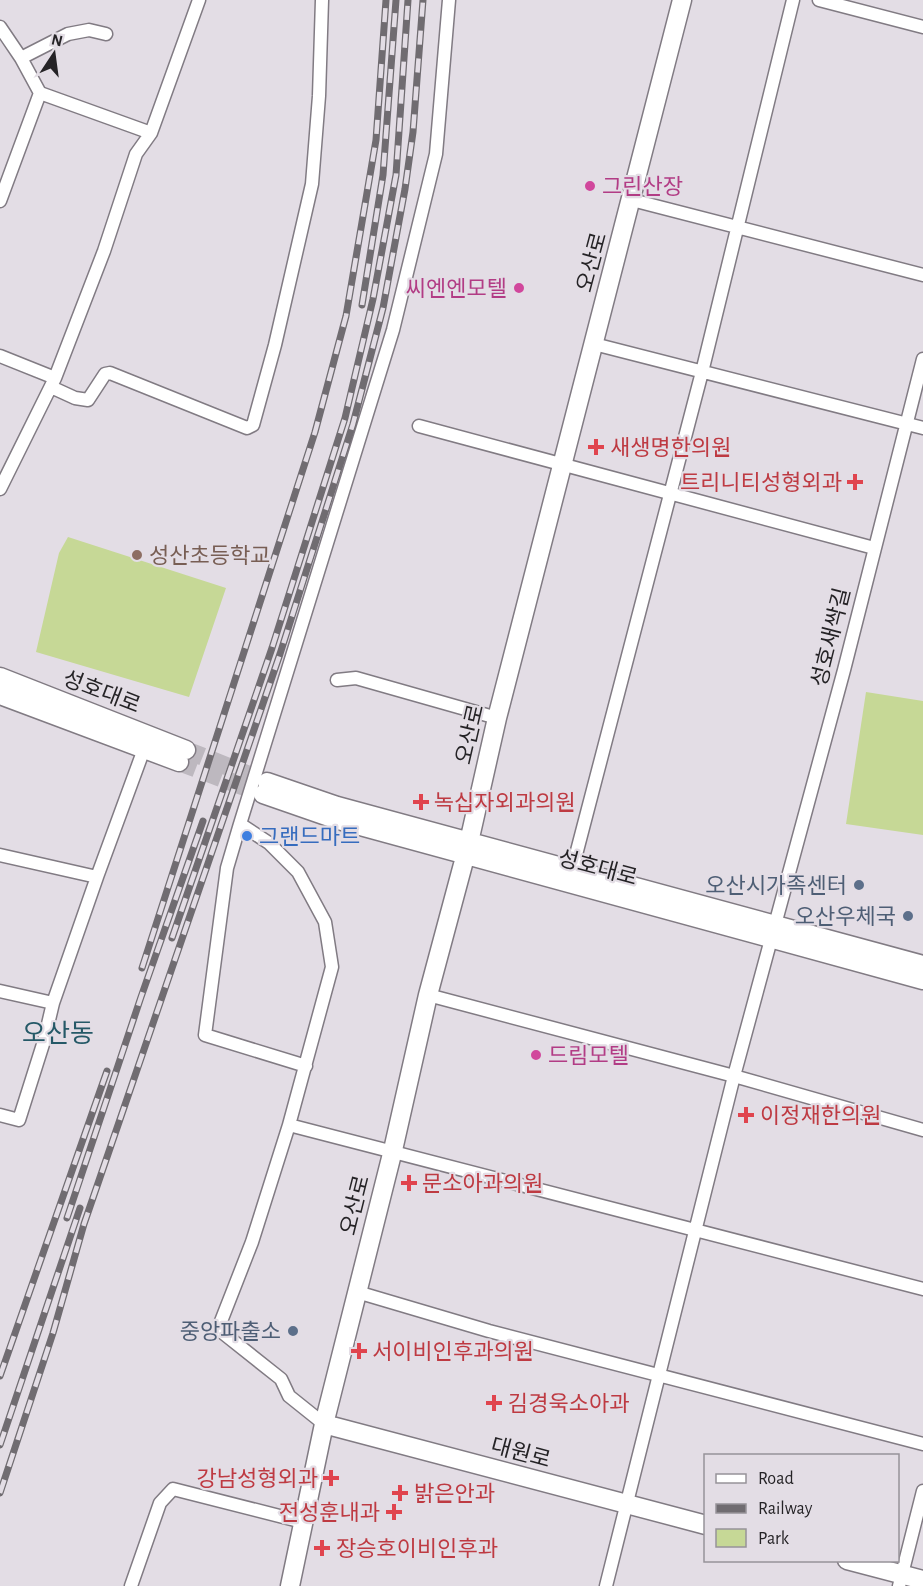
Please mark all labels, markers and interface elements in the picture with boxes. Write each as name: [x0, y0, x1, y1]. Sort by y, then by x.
north arrow: [24, 24, 84, 84]
text: N: [50, 31, 64, 49]
place label: 그린산장: [602, 175, 683, 198]
marker: 그린산장: [583, 179, 597, 193]
street label: 오산로: [573, 230, 610, 294]
place label: 씨엔엔모텔: [406, 277, 507, 300]
marker: 씨엔엔모텔: [512, 281, 526, 295]
place label: 새생명한의원: [610, 436, 731, 459]
marker: 새생명한의원: [587, 438, 605, 456]
place label: 트리니티성형외과: [680, 471, 842, 494]
marker: 트리니티성형외과: [846, 473, 864, 491]
place label: 성산초등학교: [149, 544, 270, 567]
marker: 성산초등학교: [130, 548, 144, 562]
street label: 성호새싹길: [807, 585, 854, 689]
street label: 성호대로: [60, 666, 144, 717]
street label: 오산로: [451, 702, 488, 766]
place label: 녹십자외과의원: [434, 791, 576, 814]
marker: 녹십자외과의원: [412, 793, 430, 811]
place label: 그랜드마트: [259, 826, 360, 848]
marker: 그랜드마트: [240, 829, 254, 843]
street label: 성호대로: [556, 846, 640, 889]
place label: 오산시가족센터: [705, 874, 847, 897]
marker: 오산시가족센터: [852, 878, 866, 892]
place label: 오산우체국: [795, 905, 896, 928]
marker: 오산우체국: [901, 909, 915, 923]
district label: 오산동: [22, 1020, 94, 1047]
place label: 드림모텔: [548, 1044, 629, 1067]
marker: 드림모텔: [529, 1048, 543, 1062]
place label: 이정재한의원: [760, 1104, 881, 1127]
marker: 이정재한의원: [737, 1106, 755, 1124]
place label: 문소아과의원: [422, 1172, 543, 1195]
street label: 오산로: [336, 1173, 373, 1237]
marker: 문소아과의원: [400, 1174, 418, 1192]
place label: 중앙파출소: [180, 1320, 281, 1343]
marker: 중앙파출소: [286, 1324, 300, 1338]
place label: 서이비인후과의원: [372, 1340, 534, 1363]
marker: 서이비인후과의원: [350, 1342, 368, 1360]
place label: 김경욱소아과: [508, 1392, 629, 1415]
marker: 김경욱소아과: [485, 1394, 503, 1412]
street label: 대원로: [489, 1434, 553, 1471]
legend: [704, 1454, 899, 1562]
place label: 강남성형외과: [197, 1467, 318, 1490]
marker: 강남성형외과: [322, 1469, 340, 1487]
text: Road: [758, 1470, 794, 1488]
place label: 밝은안과: [414, 1482, 495, 1505]
marker: 밝은안과: [391, 1484, 409, 1502]
text: Railway: [758, 1500, 813, 1518]
place label: 전성훈내과: [279, 1501, 380, 1524]
marker: 전성훈내과: [385, 1503, 403, 1521]
text: Park: [758, 1530, 790, 1548]
place label: 장승호이비인후과: [336, 1537, 498, 1560]
marker: 장승호이비인후과: [313, 1539, 331, 1557]

